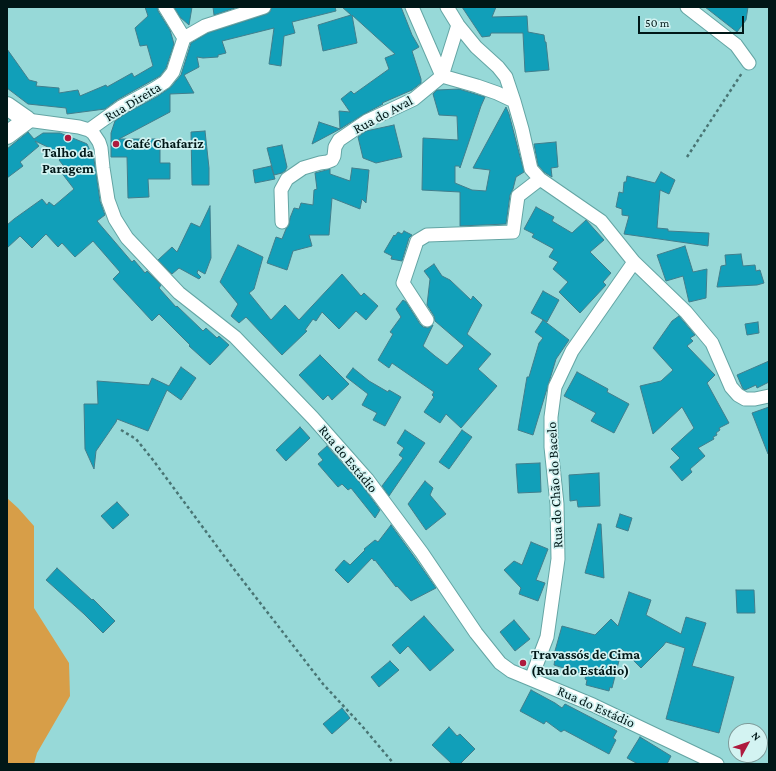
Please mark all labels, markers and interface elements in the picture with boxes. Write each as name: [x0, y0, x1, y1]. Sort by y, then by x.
scale bar: [640, 8, 746, 34]
text: 50 m: [645, 16, 669, 30]
street label: Rua Direita: [102, 79, 164, 125]
street label: Rua do Aval: [350, 92, 416, 138]
marker: Talho da Paragem: [63, 133, 73, 143]
place label: Café Chafariz: [124, 136, 204, 152]
marker: Café Chafariz: [111, 139, 121, 149]
place label: Talho da Paragem: [42, 145, 94, 178]
street label: Rua do Chão do Bacelo: [543, 421, 567, 549]
street label: Rua do Estádio: [315, 422, 381, 496]
place label: Travassós de Cima (Rua do Estádio): [531, 647, 640, 680]
marker: Travassós de Cima (Rua do Estádio): [518, 658, 528, 668]
street label: Rua do Estádio: [555, 682, 637, 732]
north arrow: [728, 723, 768, 763]
text: N: [749, 729, 763, 743]

